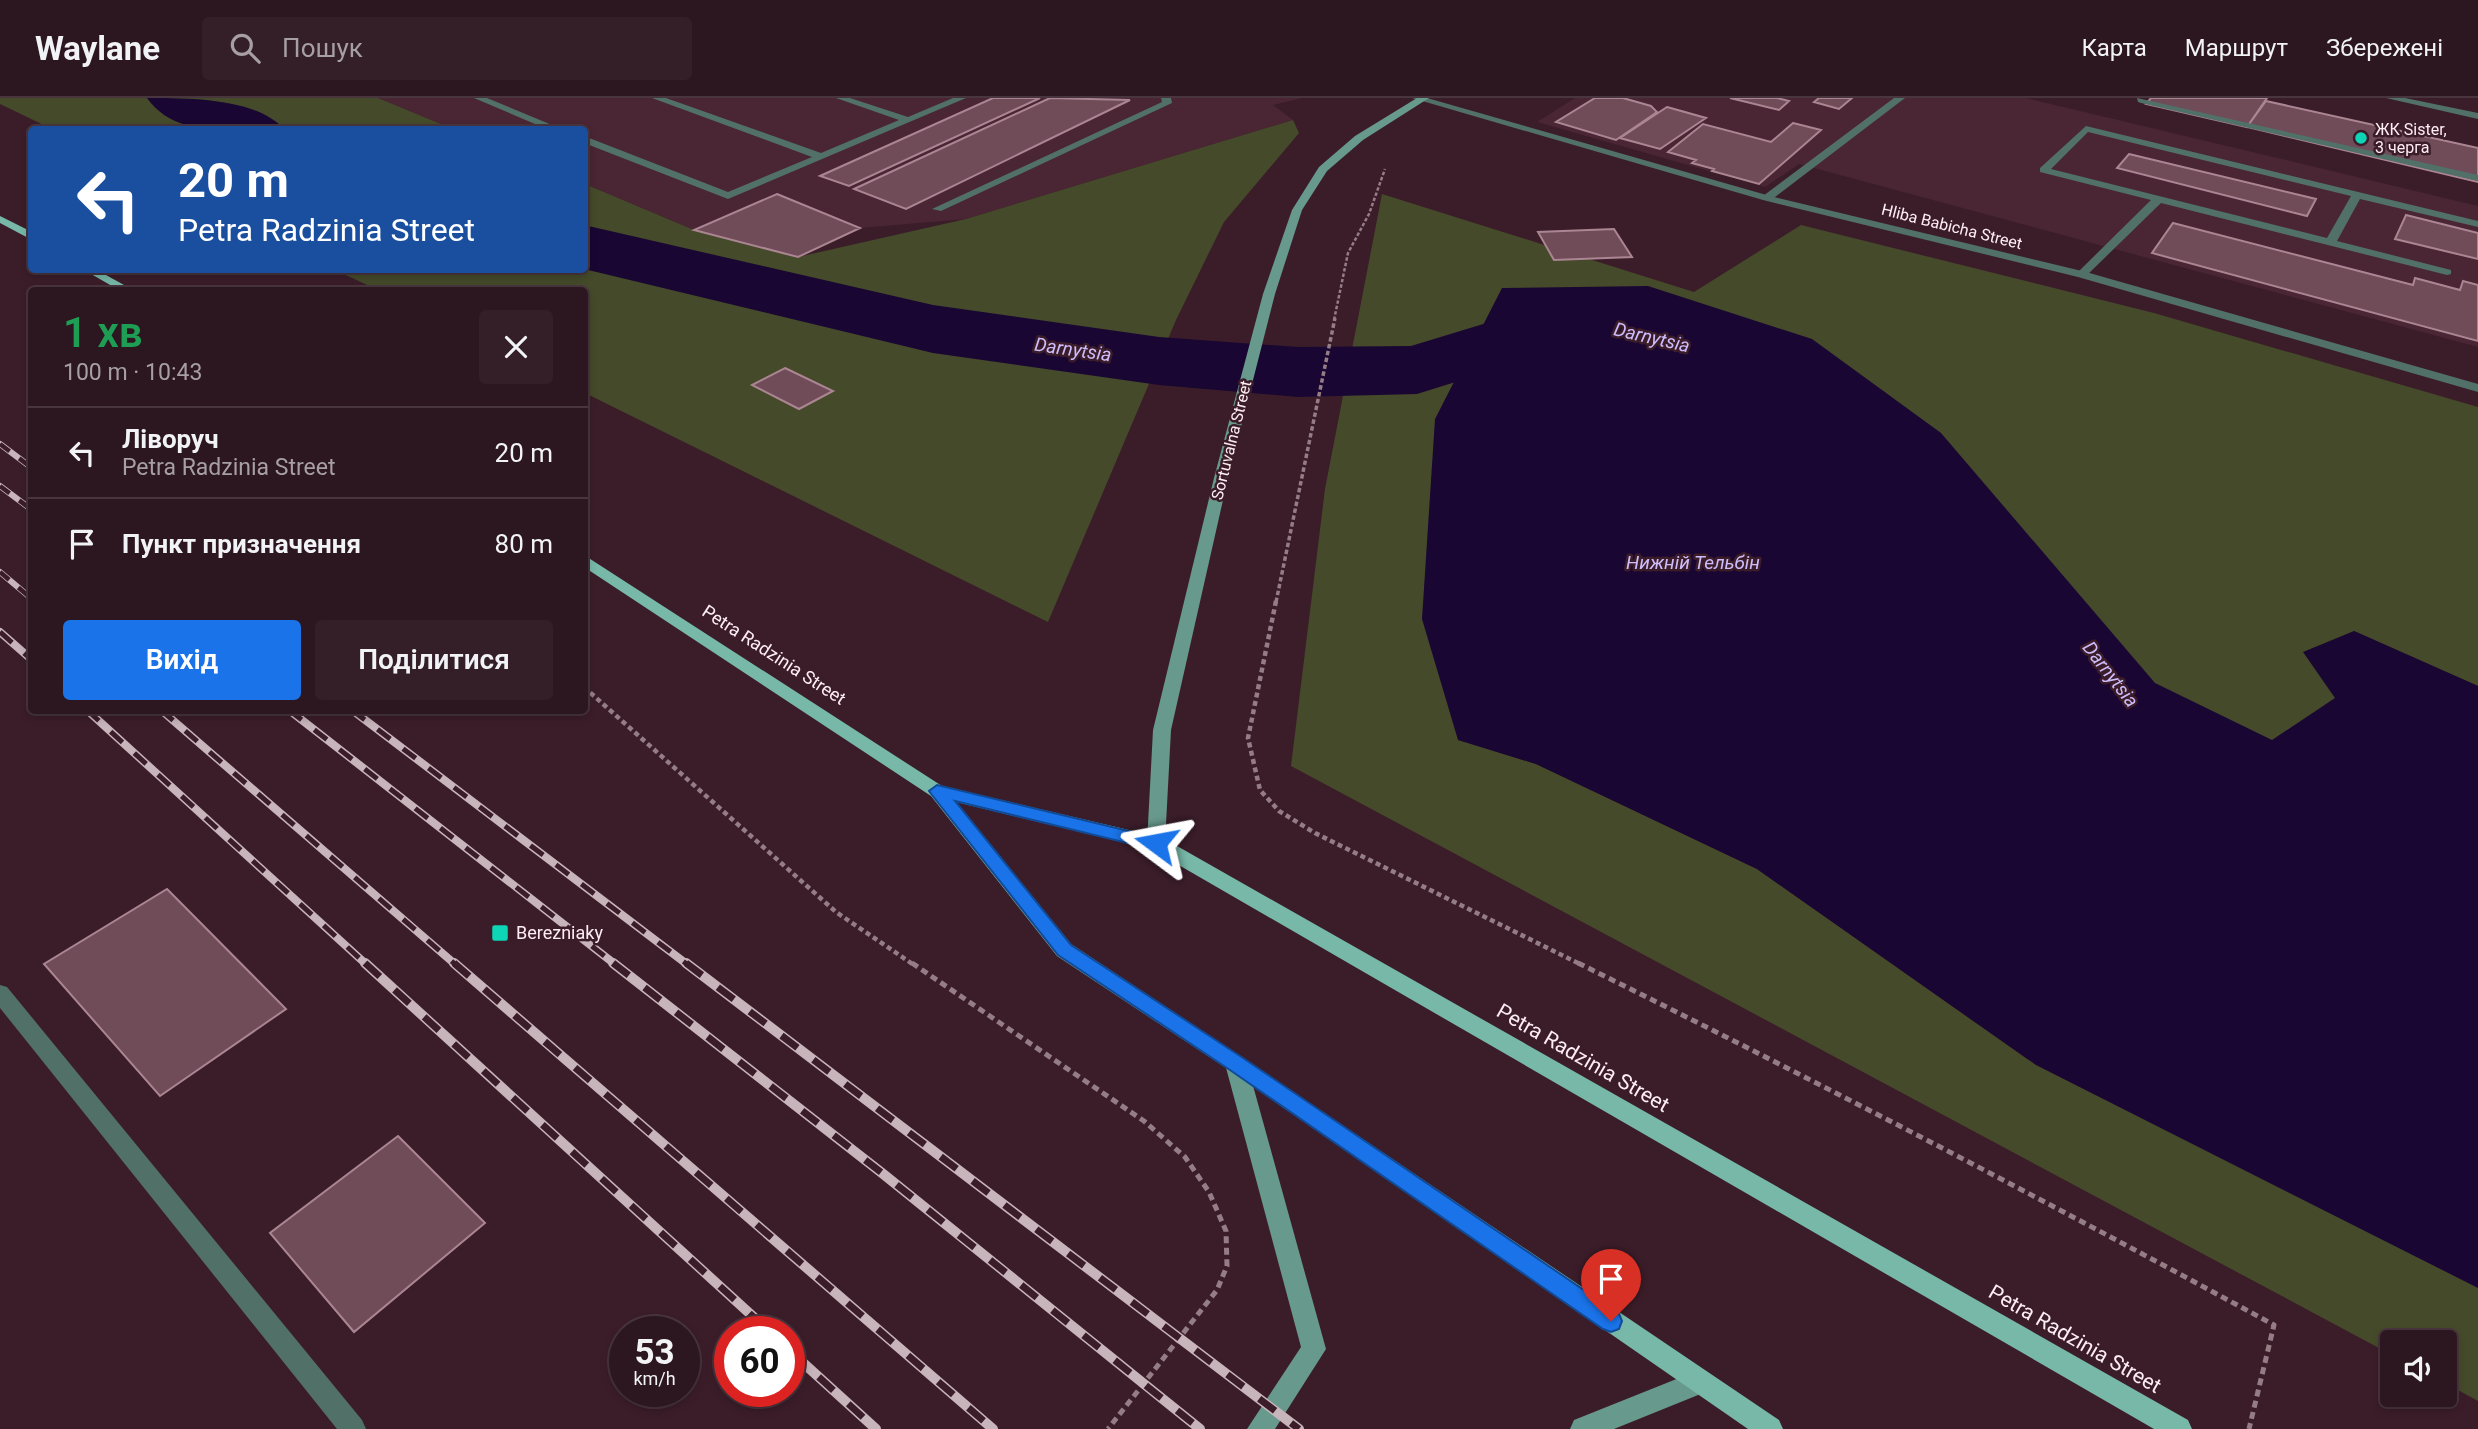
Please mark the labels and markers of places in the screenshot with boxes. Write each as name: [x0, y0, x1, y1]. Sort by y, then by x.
place label: ЖК Sister, 3 черга: [2375, 120, 2447, 157]
marker: ЖК Sister, 3 черга: [2353, 130, 2369, 146]
place label: Berezniaky: [516, 922, 603, 943]
marker: Berezniaky: [490, 923, 510, 943]
pin: [1581, 1249, 1641, 1321]

